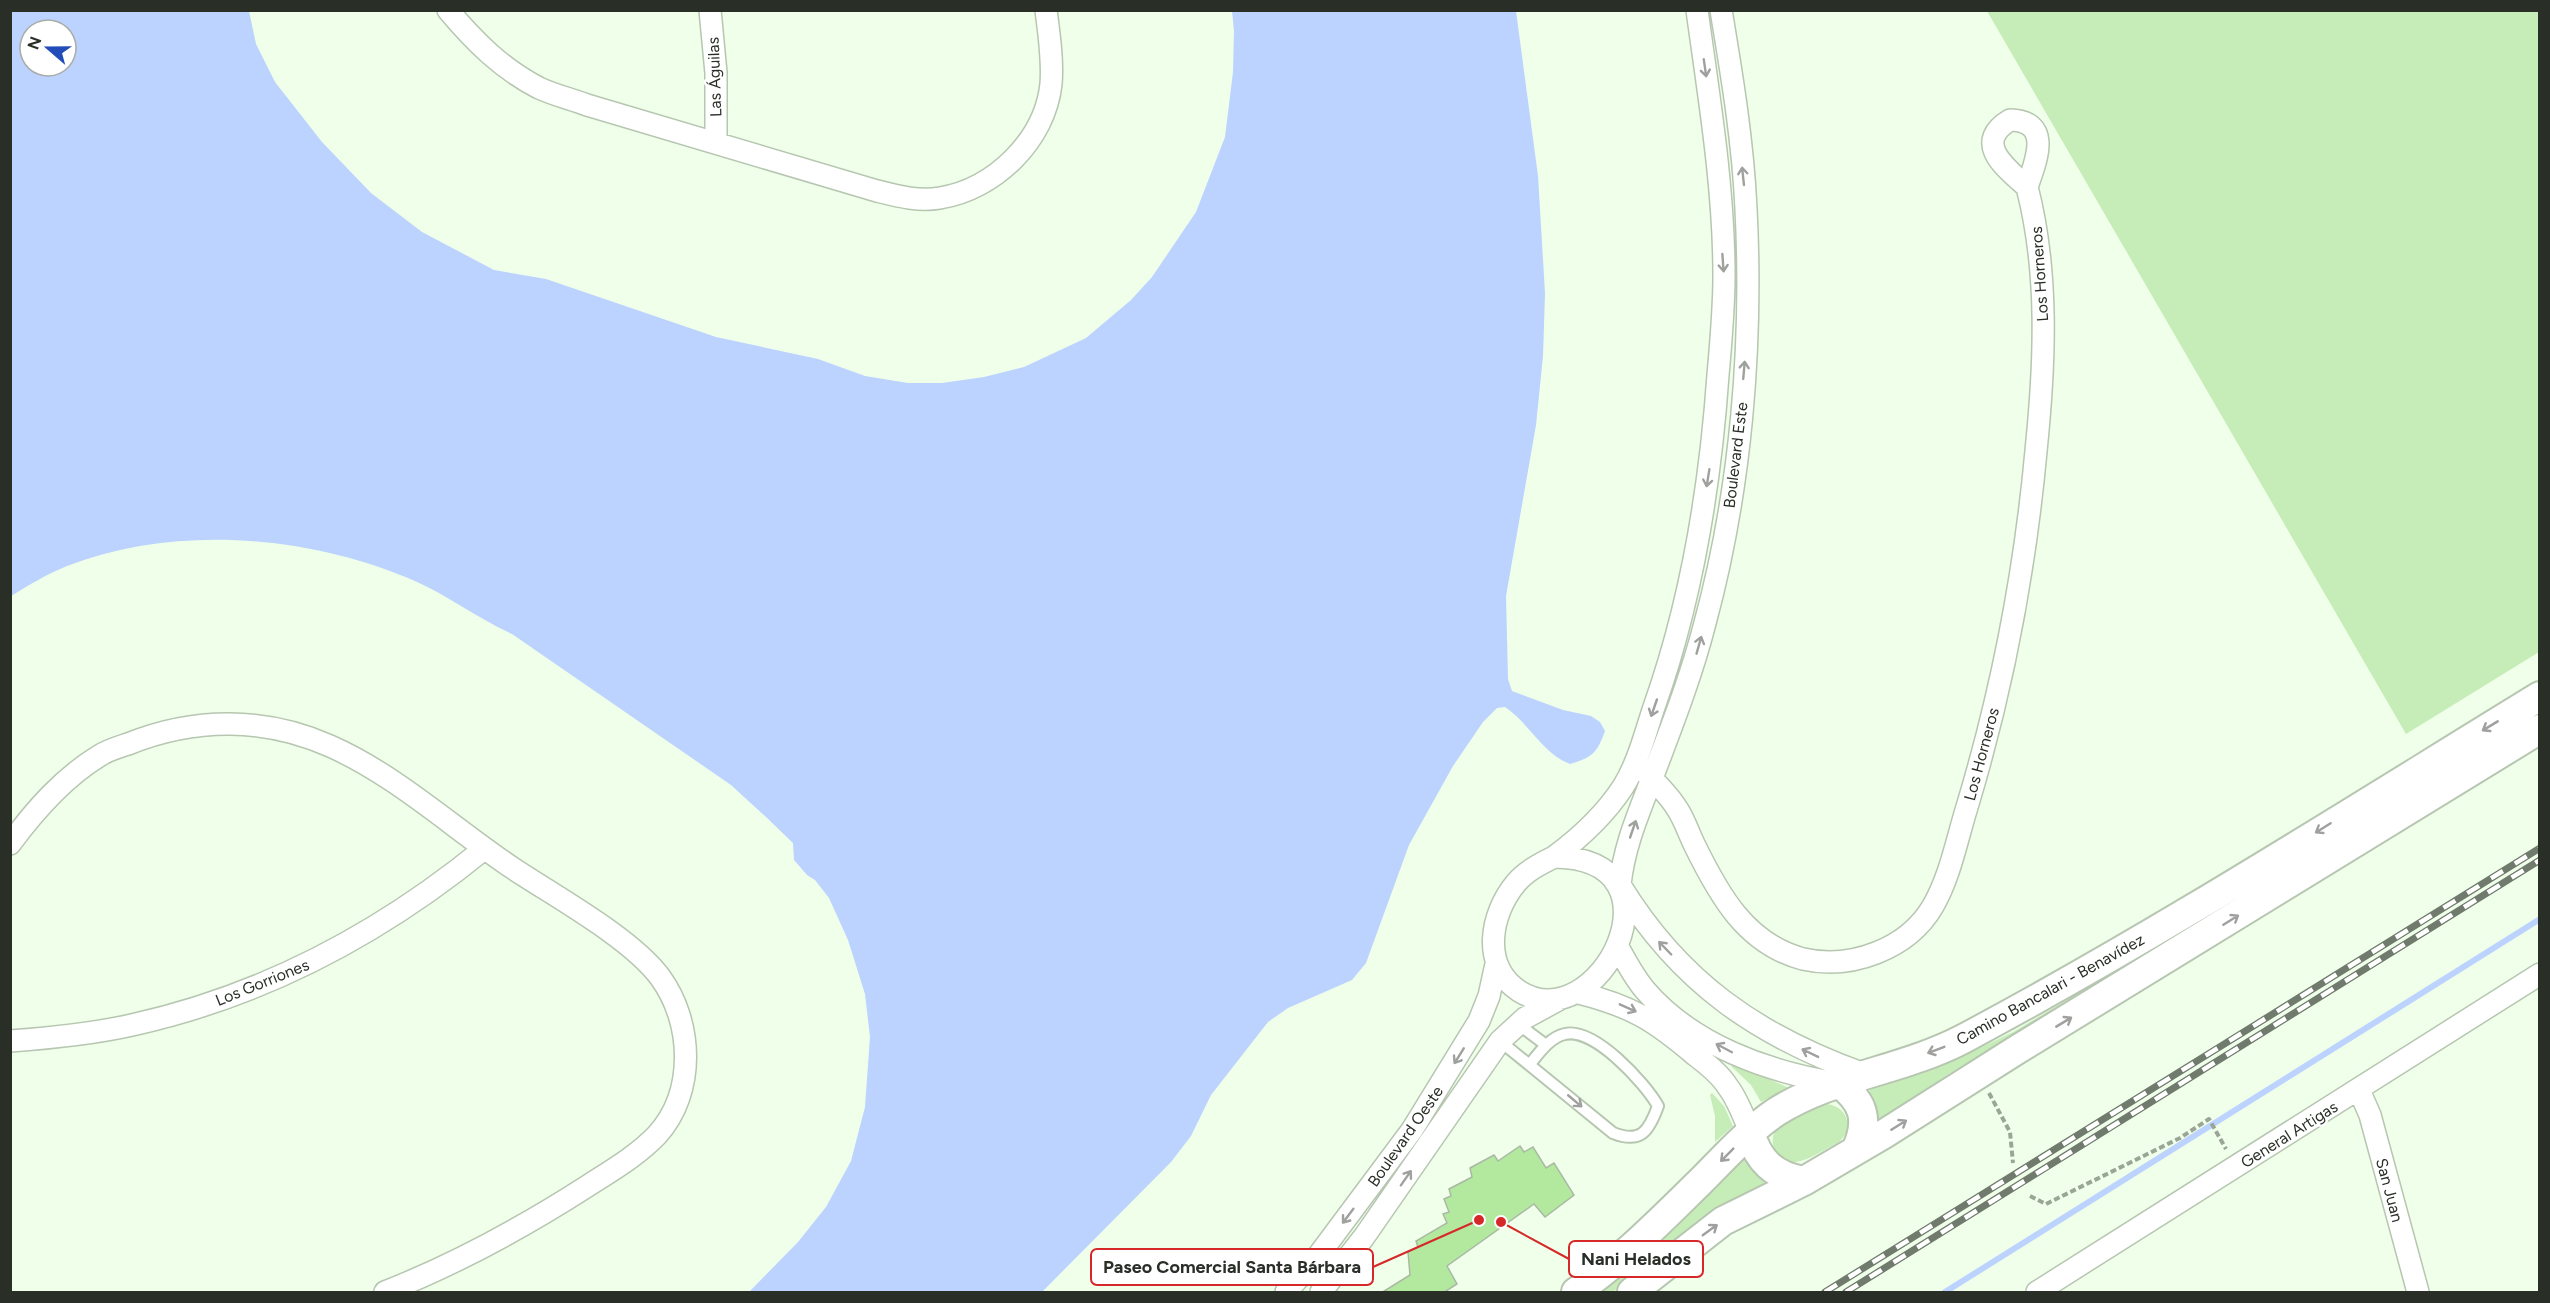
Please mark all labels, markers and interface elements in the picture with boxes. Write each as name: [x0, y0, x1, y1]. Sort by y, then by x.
north arrow: [18, 18, 78, 78]
text: N: [23, 34, 45, 52]
street label: Las Águilas: [704, 37, 725, 117]
one-way arrow: [1700, 58, 1711, 78]
one-way arrow: [1737, 166, 1748, 186]
street label: Los Horneros: [2027, 226, 2052, 322]
one-way arrow: [1718, 252, 1729, 272]
one-way arrow: [1739, 361, 1750, 381]
street label: Boulevard Este: [1720, 401, 1751, 509]
one-way arrow: [1703, 467, 1714, 487]
one-way arrow: [1694, 636, 1705, 655]
one-way arrow: [1648, 698, 1659, 717]
street label: Los Horneros: [1960, 706, 2003, 803]
one-way arrow: [2482, 721, 2499, 733]
one-way arrow: [1628, 820, 1639, 839]
one-way arrow: [2315, 823, 2332, 835]
one-way arrow: [2222, 914, 2239, 926]
street label: Camino Bancalari - Benavídez: [1953, 930, 2148, 1049]
one-way arrow: [1658, 941, 1672, 956]
street label: Los Gorriones: [213, 955, 312, 1010]
one-way arrow: [1619, 1004, 1637, 1015]
one-way arrow: [2055, 1015, 2072, 1027]
one-way arrow: [1716, 1042, 1733, 1054]
one-way arrow: [1927, 1045, 1945, 1056]
one-way arrow: [1453, 1047, 1465, 1064]
one-way arrow: [1801, 1047, 1819, 1059]
street label: Boulevard Oeste: [1364, 1082, 1447, 1190]
one-way arrow: [1567, 1094, 1582, 1108]
street label: General Artigas: [2237, 1097, 2341, 1172]
one-way arrow: [1890, 1118, 1907, 1130]
one-way arrow: [1720, 1148, 1734, 1163]
street label: San Juan: [2372, 1156, 2407, 1224]
one-way arrow: [1400, 1170, 1412, 1187]
one-way arrow: [1341, 1208, 1354, 1224]
one-way arrow: [1702, 1223, 1718, 1236]
callout: Nani Helados: [1569, 1241, 1703, 1277]
text: Nani Helados: [1581, 1248, 1691, 1270]
callout: Paseo Comercial Santa Bárbara: [1091, 1249, 1373, 1285]
text: Paseo Comercial Santa Bárbara: [1103, 1256, 1361, 1278]

